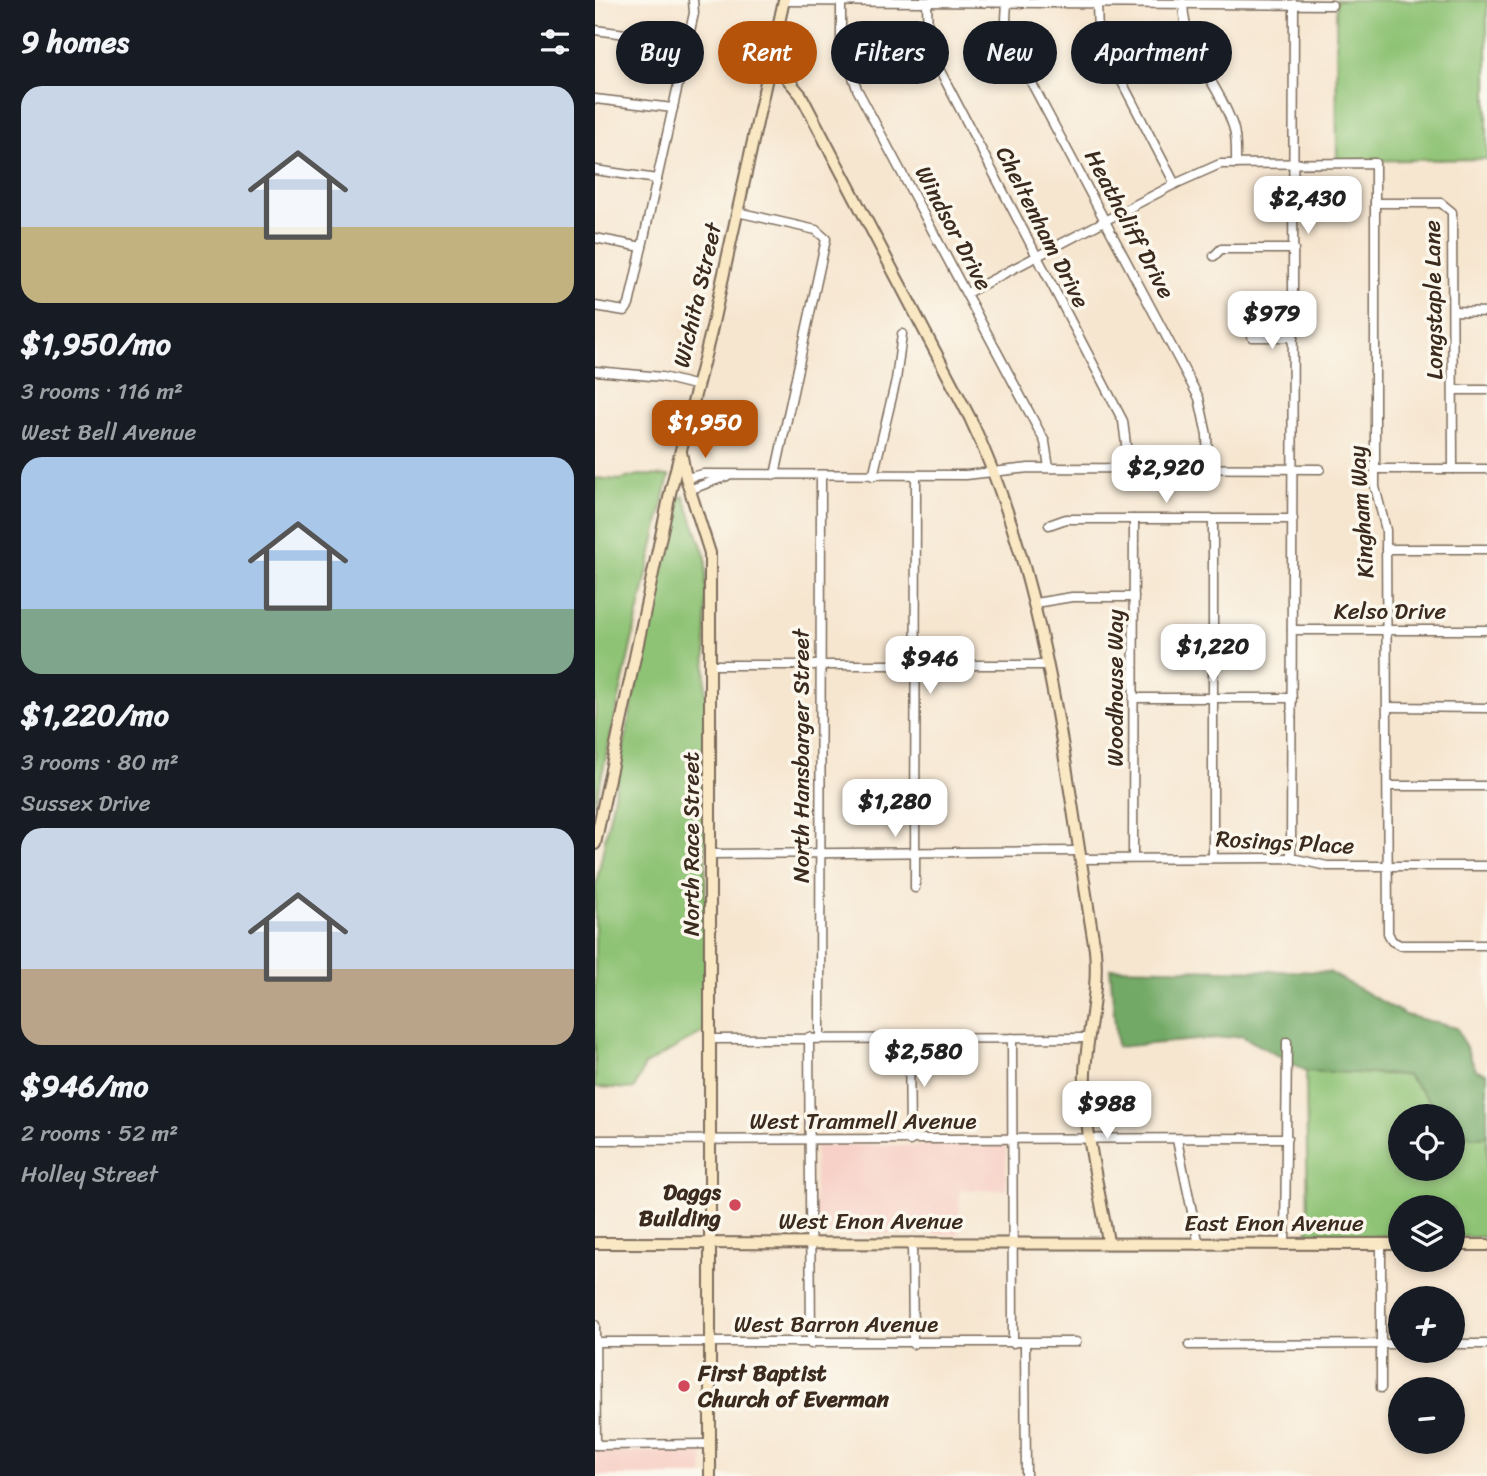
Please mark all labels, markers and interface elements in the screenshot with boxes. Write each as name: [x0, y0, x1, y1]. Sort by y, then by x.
text: 9 homes: [21, 15, 129, 69]
chip: Buy: [616, 21, 704, 84]
chip: Rent: [718, 21, 817, 84]
chip: Filters: [831, 21, 949, 84]
chip: New: [963, 21, 1057, 84]
chip: Apartment: [1071, 21, 1232, 84]
icon: filters: [536, 23, 574, 61]
icon: home: [235, 132, 361, 258]
street label: Cheltenham Drive: [984, 139, 1101, 316]
street label: Heathcliff Drive: [1073, 142, 1186, 307]
street label: Windsor Drive: [903, 158, 1004, 299]
pin: $2,430: [1251, 176, 1365, 236]
text: $2,430: [1270, 178, 1346, 219]
street label: Wichita Street: [661, 217, 734, 372]
street label: Longstaple Lane: [1412, 220, 1455, 380]
pin: $979: [1231, 292, 1313, 351]
text: $979: [1244, 293, 1300, 334]
text: $1,950/mo: [21, 317, 171, 371]
text: 3 rooms · 116 m²: [21, 371, 183, 412]
pin: $1,950: [648, 400, 762, 460]
text: $1,950: [668, 402, 742, 443]
text: West Bell Avenue: [21, 412, 196, 453]
street label: Kingham Way: [1336, 444, 1387, 580]
pin: $2,920: [1109, 446, 1223, 505]
text: $2,920: [1128, 447, 1204, 488]
icon: home: [235, 503, 361, 629]
street label: Kelso Drive: [1334, 591, 1447, 632]
street label: Woodhouse Way: [1095, 609, 1136, 767]
pin: $1,220: [1156, 624, 1270, 684]
text: $1,220: [1177, 626, 1249, 667]
street label: North Hansbarger Street: [781, 627, 822, 883]
pin: $946: [889, 636, 971, 696]
text: $946: [901, 638, 959, 679]
text: $1,220/mo: [21, 688, 169, 742]
text: 3 rooms · 80 m²: [21, 742, 179, 783]
street label: North Race Street: [671, 752, 712, 936]
pin: $1,280: [838, 780, 952, 839]
text: $1,280: [858, 781, 932, 822]
text: Sussex Drive: [21, 783, 151, 824]
street label: Rosings Place: [1215, 818, 1355, 867]
icon: home: [235, 874, 361, 1000]
pin: $2,580: [867, 1030, 981, 1089]
text: $2,580: [885, 1031, 963, 1072]
text: $946/mo: [21, 1059, 149, 1113]
pin: $988: [1066, 1082, 1148, 1141]
text: $988: [1078, 1083, 1136, 1124]
street label: West Trammell Avenue: [750, 1101, 977, 1142]
map controls: [1388, 1104, 1465, 1454]
button: locate: [1388, 1104, 1465, 1181]
text: 2 rooms · 52 m²: [21, 1113, 178, 1154]
text: Holley Street: [21, 1154, 158, 1195]
place label: Daggs Building: [639, 1172, 722, 1239]
button: layers: [1388, 1195, 1465, 1272]
marker: Daggs Building: [727, 1197, 743, 1213]
street label: West Enon Avenue: [779, 1201, 964, 1242]
street label: East Enon Avenue: [1184, 1203, 1364, 1244]
button: +: [1388, 1286, 1465, 1363]
street label: West Barron Avenue: [734, 1304, 938, 1345]
place label: First Baptist Church of Everman: [697, 1353, 890, 1420]
button: −: [1388, 1377, 1465, 1454]
marker: First Baptist Church of Everman: [676, 1378, 692, 1394]

